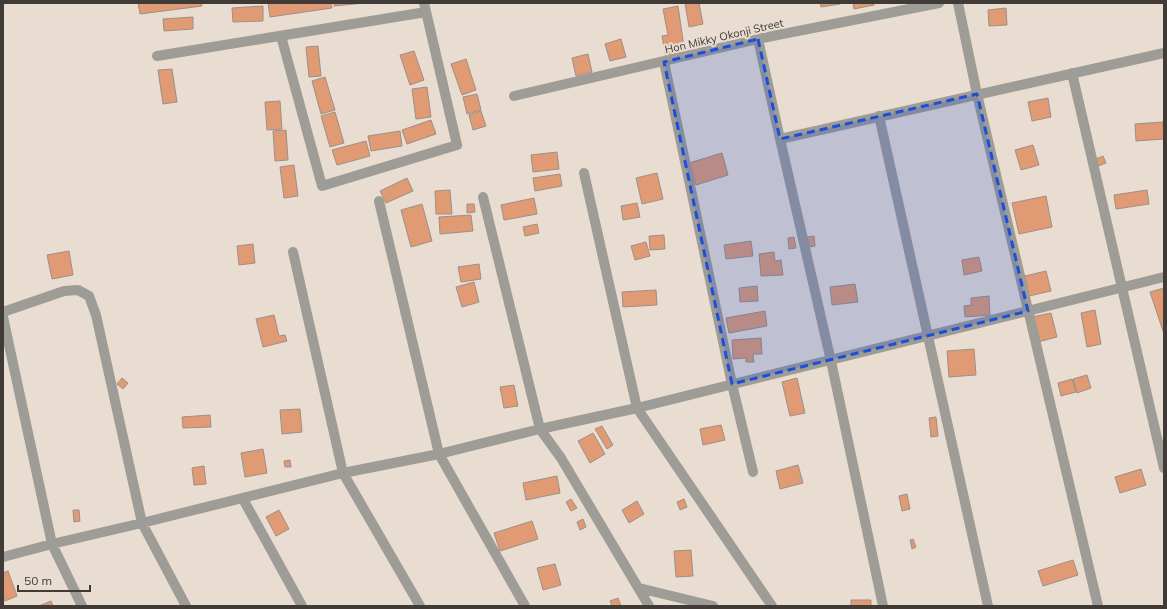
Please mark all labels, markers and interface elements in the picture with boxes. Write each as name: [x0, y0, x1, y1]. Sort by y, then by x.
street label: Hon Mikky Okonji Street: [663, 16, 785, 56]
scale bar: [18, 567, 90, 593]
text: 50 m: [24, 573, 52, 588]

